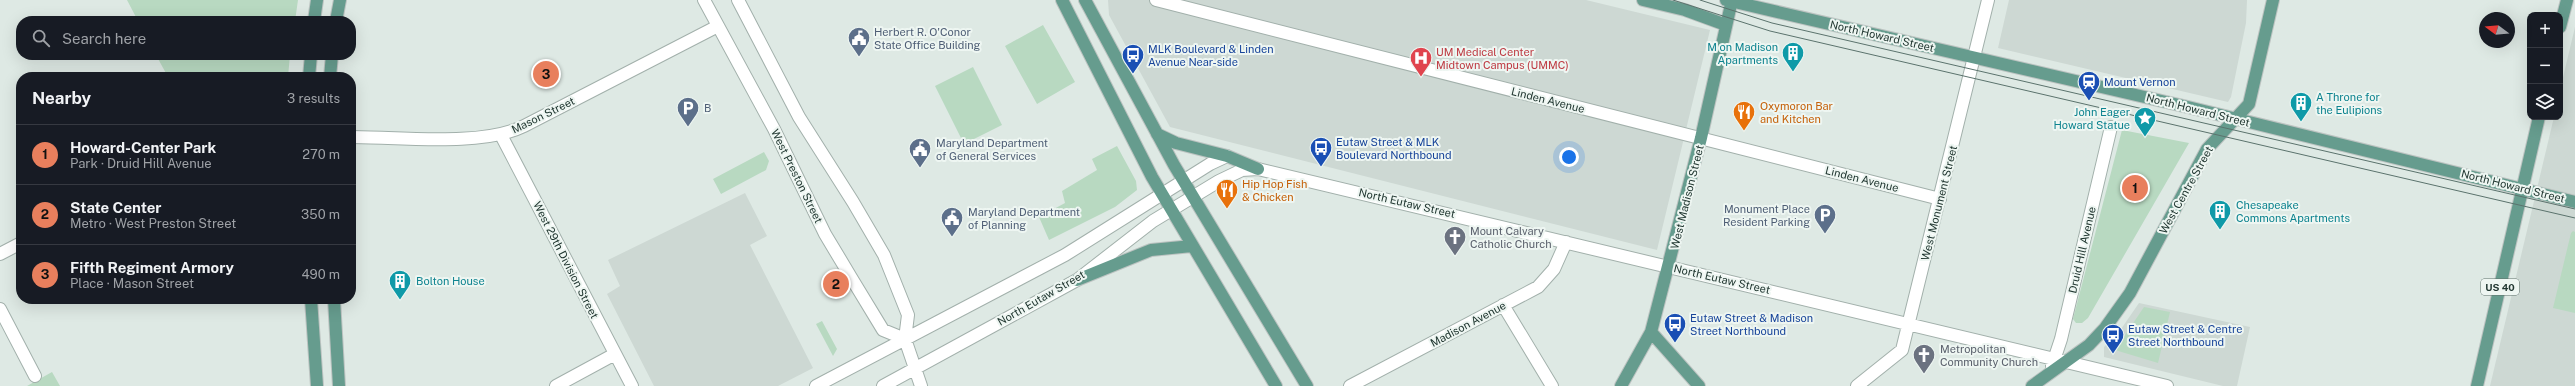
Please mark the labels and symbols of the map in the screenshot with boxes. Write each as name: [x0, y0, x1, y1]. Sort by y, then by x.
north arrow: [2479, 12, 2515, 48]
street label: North Howard Street: [1829, 18, 1935, 54]
public building icon: Herbert R. O'Conor State Office Building: [846, 25, 872, 58]
place label: Herbert R. O'Conor State Office Building: [874, 26, 981, 51]
building icon: M on Madison Apartments: [1780, 40, 1806, 73]
place label: M on Madison Apartments: [1707, 41, 1778, 66]
bus stop icon: MLK Boulevard & Linden Avenue Near-side: [1120, 42, 1146, 75]
place label: MLK Boulevard & Linden Avenue Near-side: [1148, 43, 1274, 68]
hospital icon: UM Medical Center Midtown Campus (UMMC): [1408, 45, 1434, 78]
place label: UM Medical Center Midtown Campus (UMMC): [1436, 46, 1569, 71]
pin: 3: [533, 59, 559, 89]
station icon: Mount Vernon: [2076, 69, 2102, 102]
place label: Mount Vernon: [2104, 76, 2175, 88]
street label: Linden Avenue: [1510, 85, 1586, 115]
building icon: A Throne for the Eulipions: [2288, 90, 2314, 123]
street label: North Howard Street: [2145, 91, 2251, 129]
place label: A Throne for the Eulipions: [2316, 91, 2383, 116]
street label: Mason Street: [510, 95, 576, 135]
parking icon: B: [675, 95, 701, 128]
restaurant icon: Oxymoron Bar and Kitchen: [1731, 99, 1757, 132]
place label: Oxymoron Bar and Kitchen: [1760, 100, 1833, 125]
place label: B: [704, 102, 711, 114]
place icon: John Eager Howard Statue: [2132, 105, 2158, 138]
place label: John Eager Howard Statue: [2053, 106, 2130, 131]
street label: West Preston Street: [769, 127, 825, 225]
bus stop icon: Eutaw Street & MLK Boulevard Northbound: [1308, 135, 1334, 168]
public building icon: Maryland Department of General Services: [907, 136, 933, 169]
place label: Eutaw Street & MLK Boulevard Northbound: [1336, 136, 1452, 161]
place label: Maryland Department of General Services: [936, 137, 1048, 162]
street label: West Madison Street: [1668, 144, 1706, 250]
street label: West Monument Street: [1919, 144, 1959, 262]
street label: West Centre Street: [2157, 144, 2215, 236]
your location: [1559, 147, 1579, 167]
street label: Linden Avenue: [1824, 164, 1900, 194]
street label: North Howard Street: [2460, 167, 2566, 205]
pin: 1: [2122, 173, 2148, 203]
restaurant icon: Hip Hop Fish & Chicken: [1214, 177, 1240, 210]
place label: Hip Hop Fish & Chicken: [1242, 178, 1307, 203]
street label: North Eutaw Street: [1358, 186, 1456, 220]
building icon: Chesapeake Commons Apartments: [2207, 198, 2233, 231]
place label: Chesapeake Commons Apartments: [2236, 199, 2350, 224]
street label: West 29th Division Street: [531, 200, 601, 320]
parking icon: Monument Place Resident Parking: [1812, 202, 1838, 235]
place label: Monument Place Resident Parking: [1723, 203, 1810, 228]
public building icon: Maryland Department of Planning: [939, 205, 965, 238]
place label: Maryland Department of Planning: [968, 206, 1080, 231]
street label: Druid Hill Avenue: [2066, 206, 2098, 294]
church icon: Mount Calvary Catholic Church: [1442, 224, 1468, 257]
place label: Mount Calvary Catholic Church: [1470, 225, 1552, 250]
street label: North Eutaw Street: [1673, 262, 1771, 296]
building icon: Bolton House: [387, 268, 413, 301]
street label: North Eutaw Street: [995, 268, 1087, 328]
pin: 2: [823, 269, 849, 299]
place label: Bolton House: [416, 275, 485, 287]
road number: US 40: [2481, 279, 2519, 295]
street label: Madison Avenue: [1428, 299, 1508, 349]
bus stop icon: Eutaw Street & Madison Street Northbound: [1662, 311, 1688, 344]
place label: Eutaw Street & Madison Street Northbound: [1690, 312, 1813, 337]
bus stop icon: Eutaw Street & Centre Street Northbound: [2100, 322, 2126, 355]
place label: Eutaw Street & Centre Street Northbound: [2128, 323, 2242, 348]
church icon: Metropolitan Community Church: [1911, 342, 1937, 375]
place label: Metropolitan Community Church: [1940, 343, 2038, 368]

